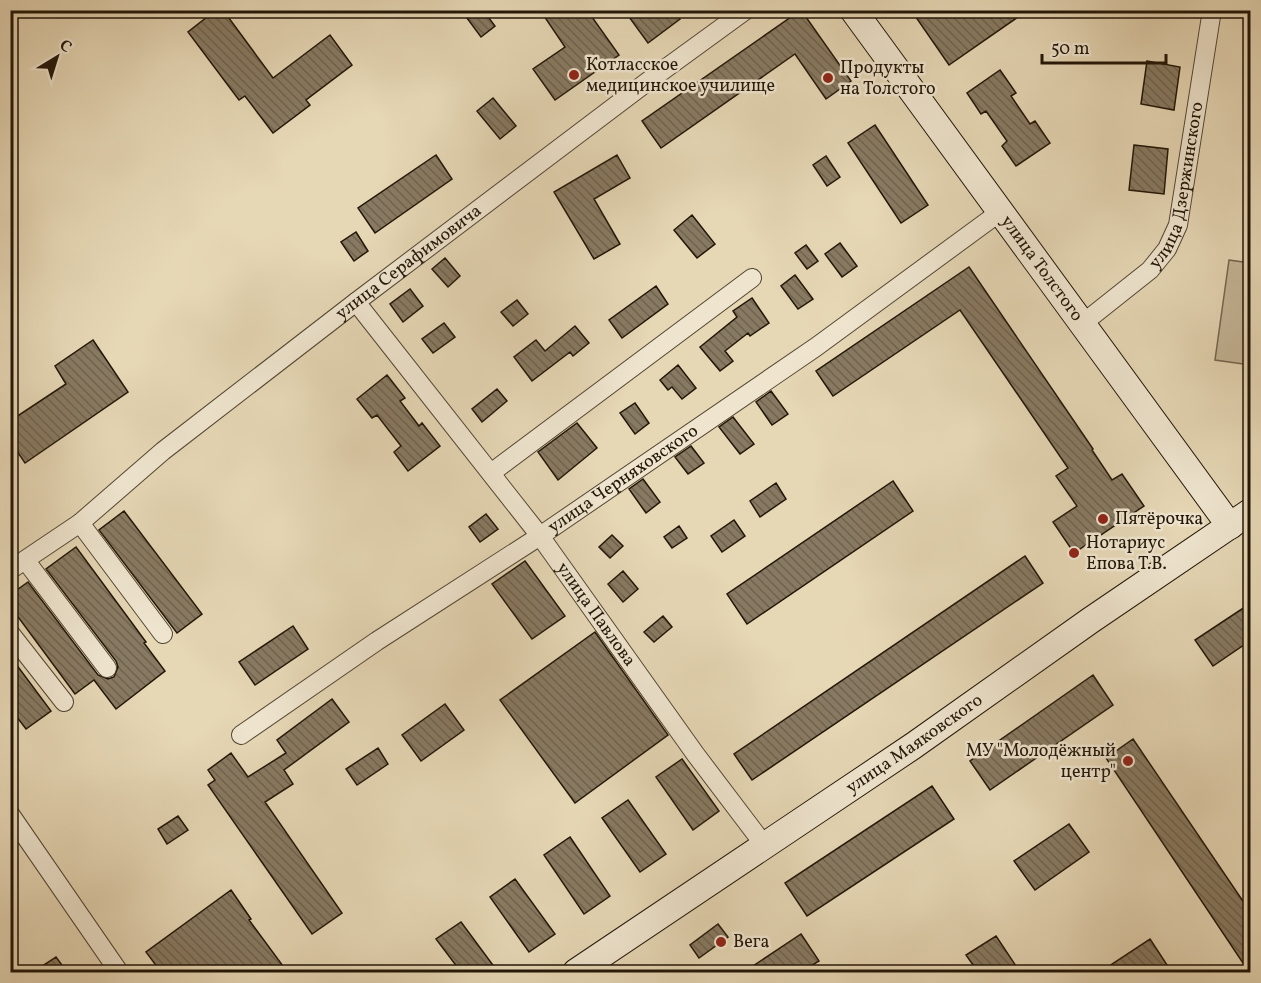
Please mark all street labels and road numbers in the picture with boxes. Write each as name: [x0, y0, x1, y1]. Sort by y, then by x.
street label: улица Дзержинского: [1143, 100, 1210, 274]
street label: улица Серафимовича: [330, 199, 487, 326]
street label: улица Толстого: [995, 210, 1089, 327]
street label: улица Черняховского: [543, 419, 703, 540]
street label: улица Павлова: [550, 557, 642, 672]
street label: улица Маяковского: [841, 688, 988, 800]

